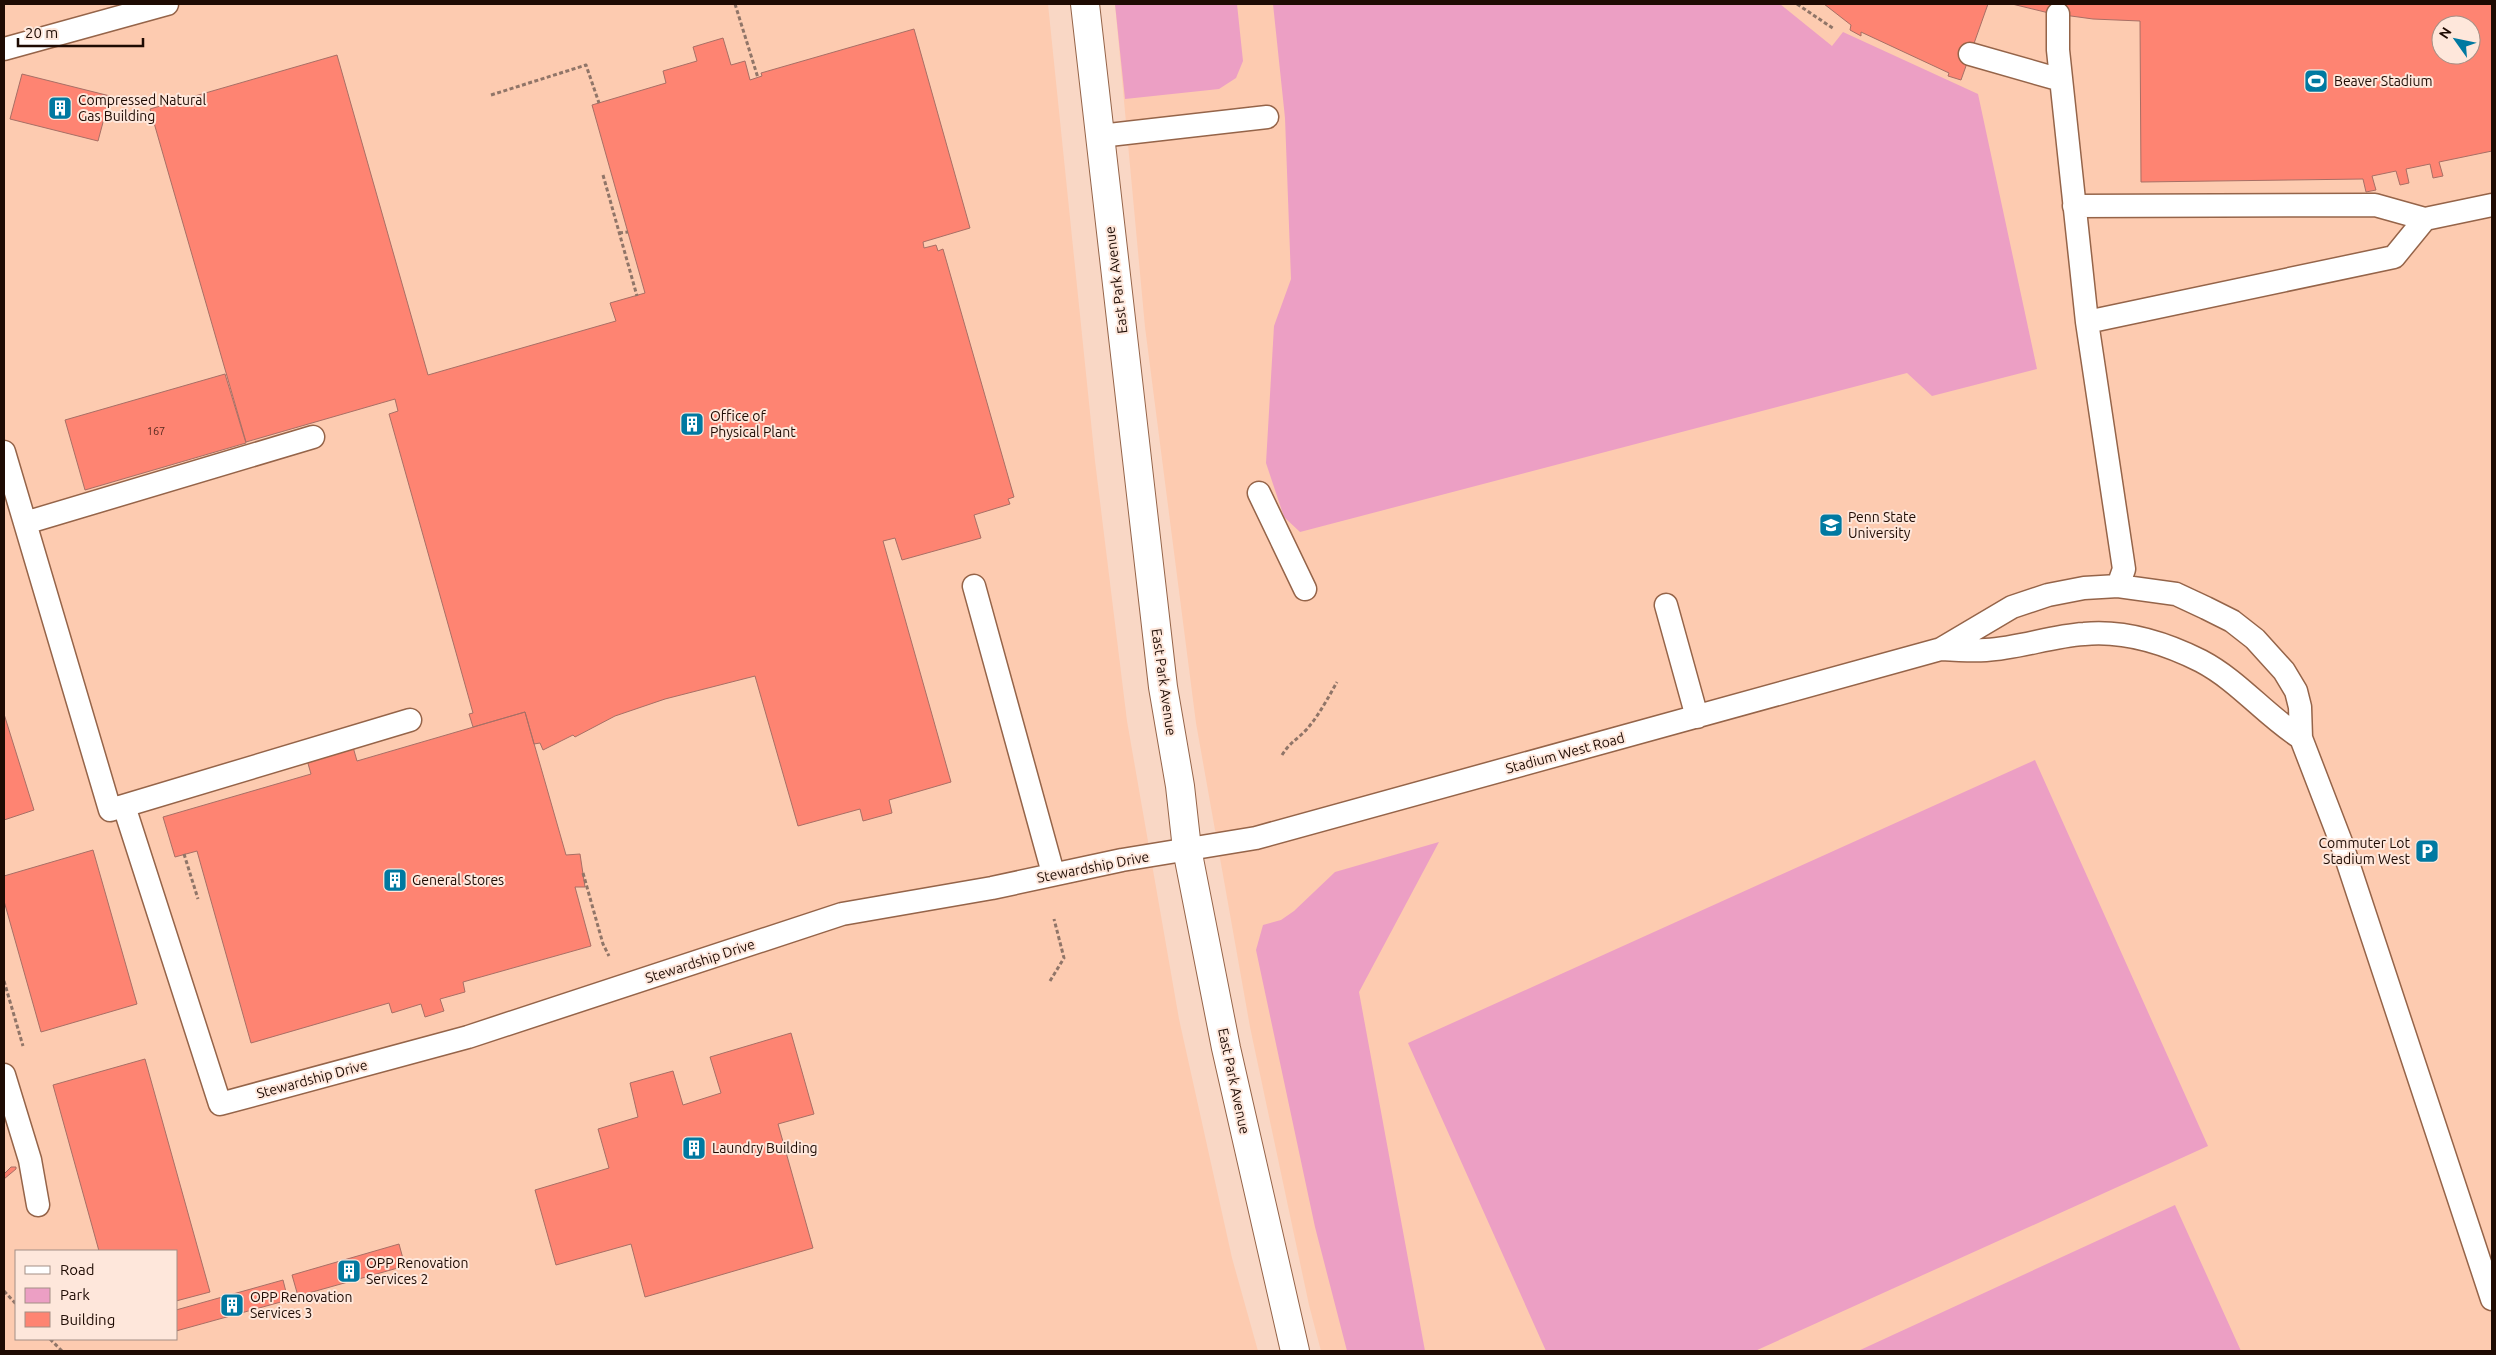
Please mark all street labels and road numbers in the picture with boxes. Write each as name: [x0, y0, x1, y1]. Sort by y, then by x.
street label: East Park Avenue: [1101, 225, 1131, 335]
street label: East Park Avenue: [1149, 627, 1179, 737]
street label: Stadium West Road: [1504, 729, 1626, 777]
street label: Stewardship Drive: [1036, 848, 1150, 886]
street label: Stewardship Drive: [643, 936, 757, 986]
street label: East Park Avenue: [1215, 1027, 1253, 1135]
street label: Stewardship Drive: [255, 1057, 369, 1101]

